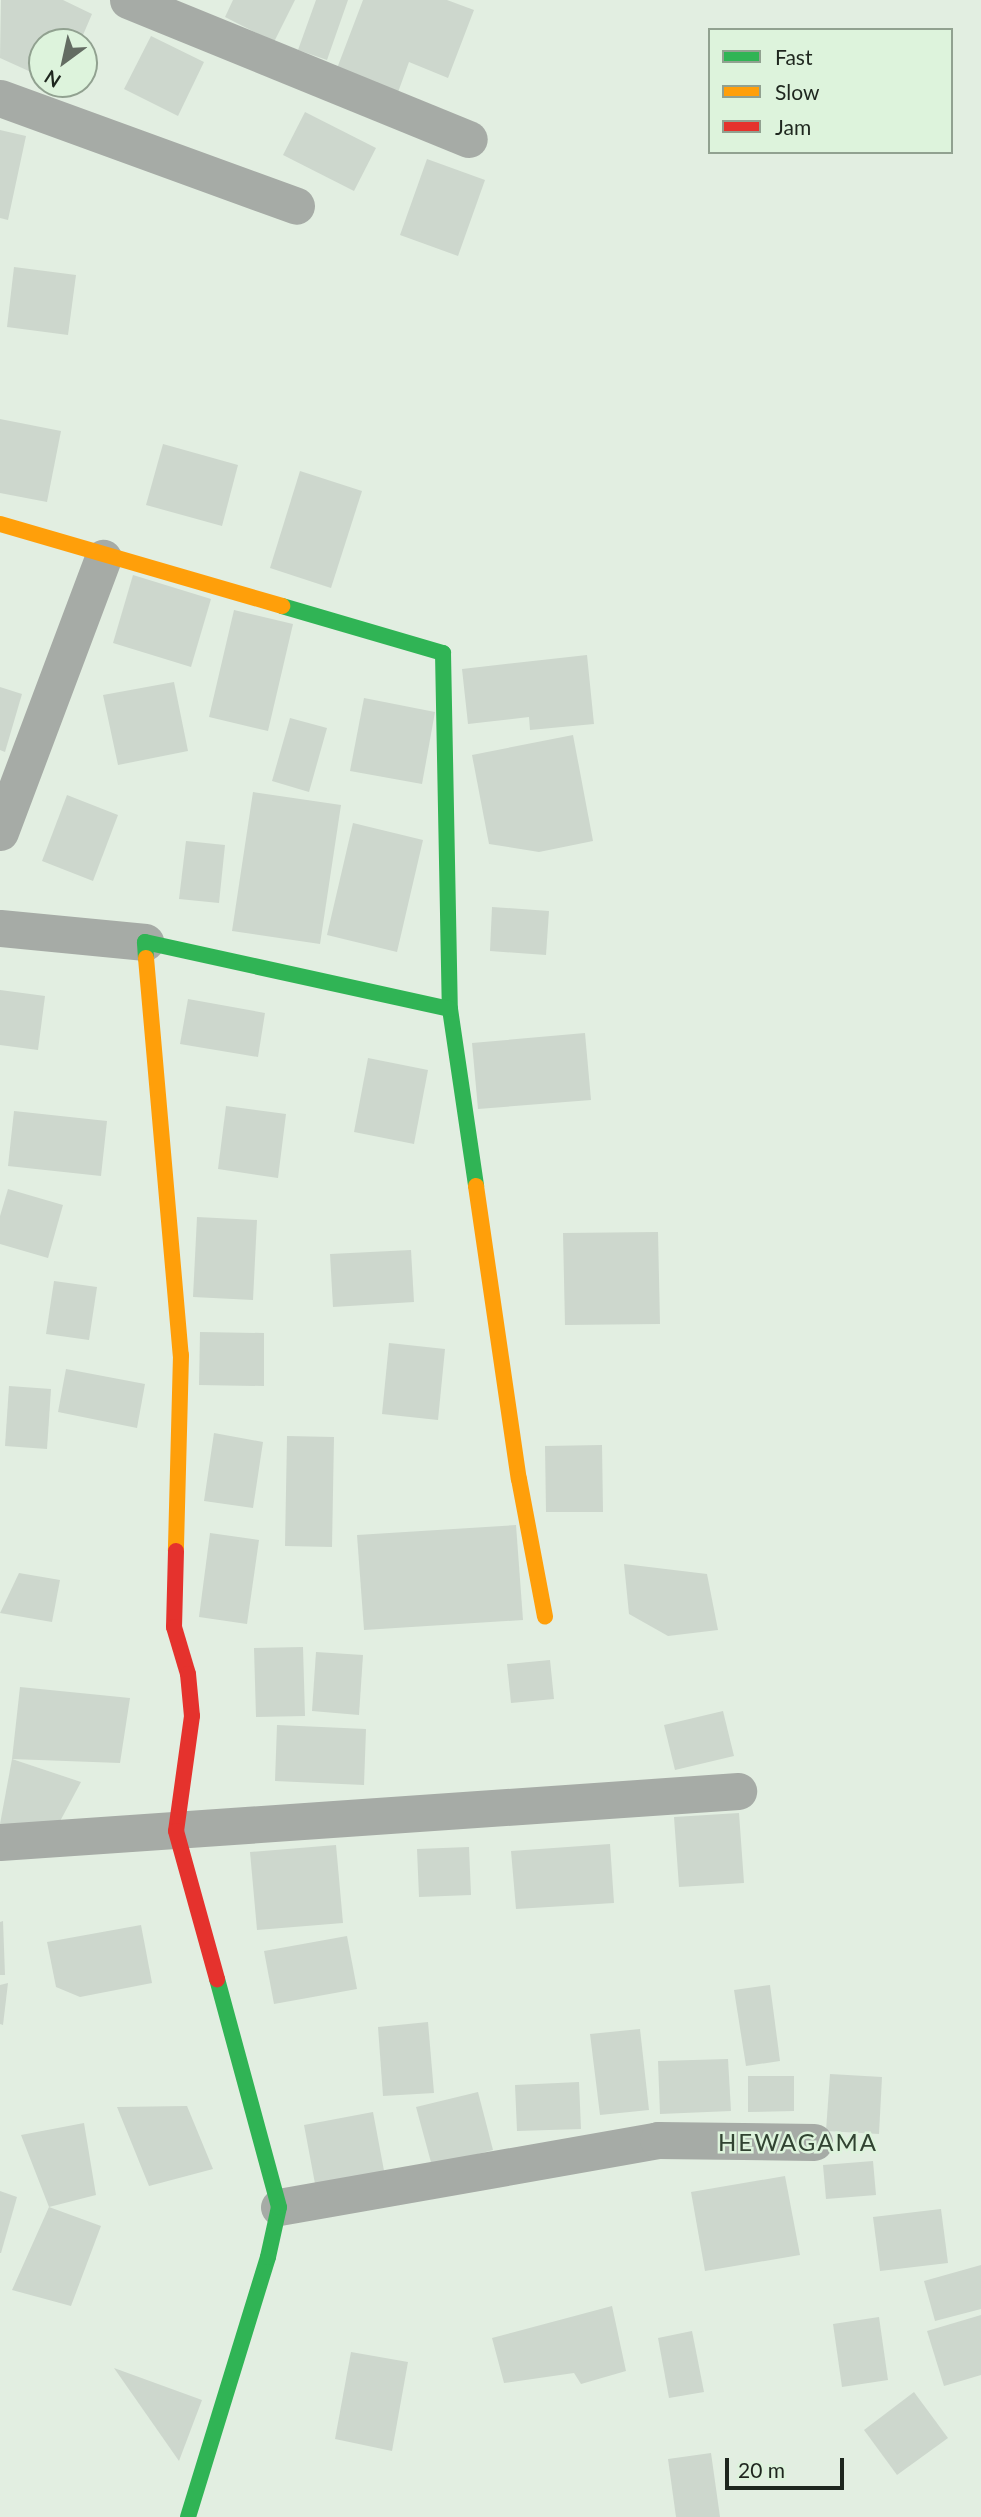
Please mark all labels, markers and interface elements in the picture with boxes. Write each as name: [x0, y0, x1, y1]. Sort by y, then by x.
north arrow: [28, 28, 98, 98]
legend: [708, 28, 953, 154]
text: Fast: [775, 44, 812, 69]
text: N: [40, 66, 65, 93]
text: Slow: [775, 79, 819, 104]
text: Jam: [775, 114, 811, 139]
district label: HEWAGAMA: [719, 2128, 877, 2156]
scale bar: [729, 2444, 848, 2488]
text: 20 m: [738, 2457, 785, 2482]

